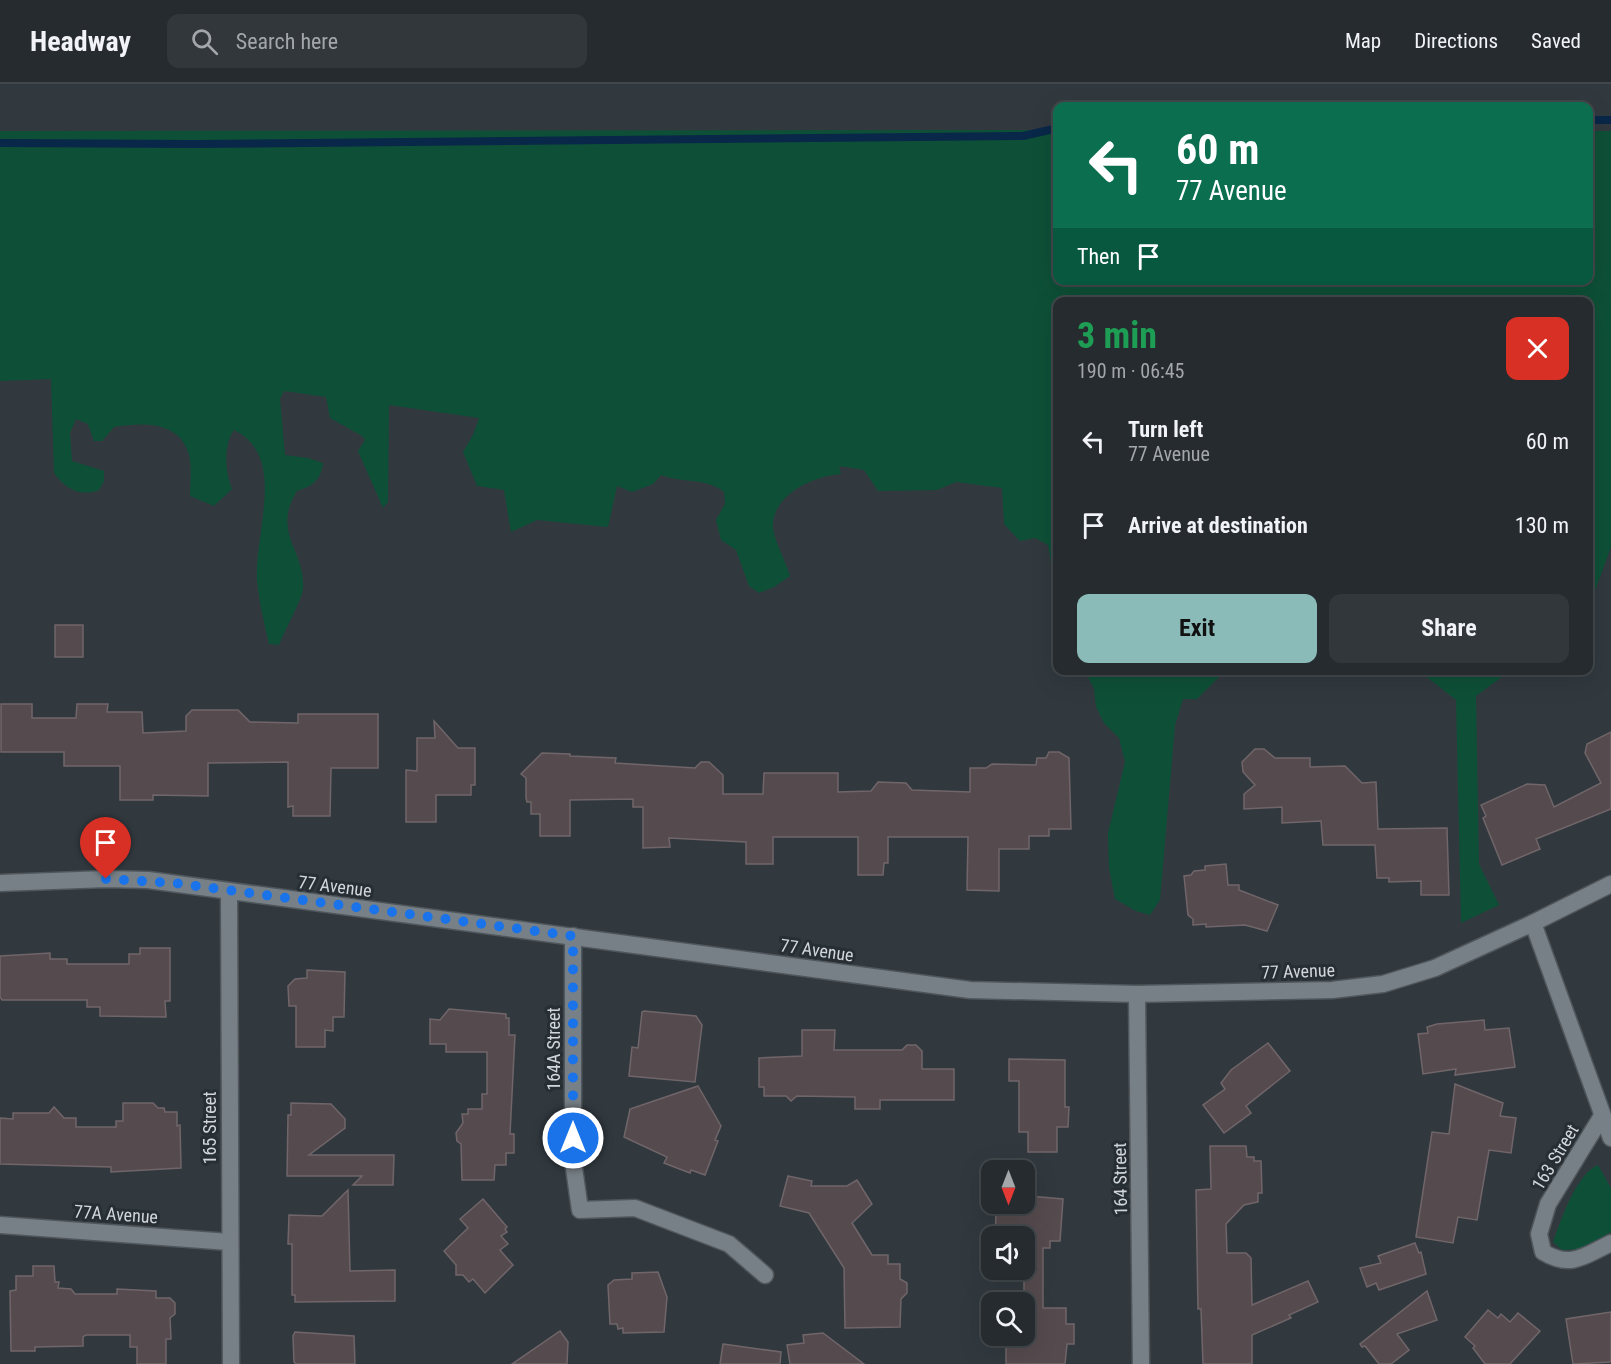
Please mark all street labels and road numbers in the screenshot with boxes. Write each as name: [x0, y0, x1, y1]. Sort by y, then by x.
street label: 77 Avenue: [297, 871, 373, 901]
street label: 77 Avenue: [779, 934, 855, 966]
street label: 77 Avenue: [1261, 959, 1335, 983]
street label: 164A Street: [543, 1007, 564, 1091]
street label: 165 Street: [199, 1092, 220, 1164]
street label: 163 Street: [1527, 1120, 1583, 1194]
street label: 164 Street: [1109, 1142, 1131, 1216]
street label: 77A Avenue: [73, 1201, 159, 1227]

